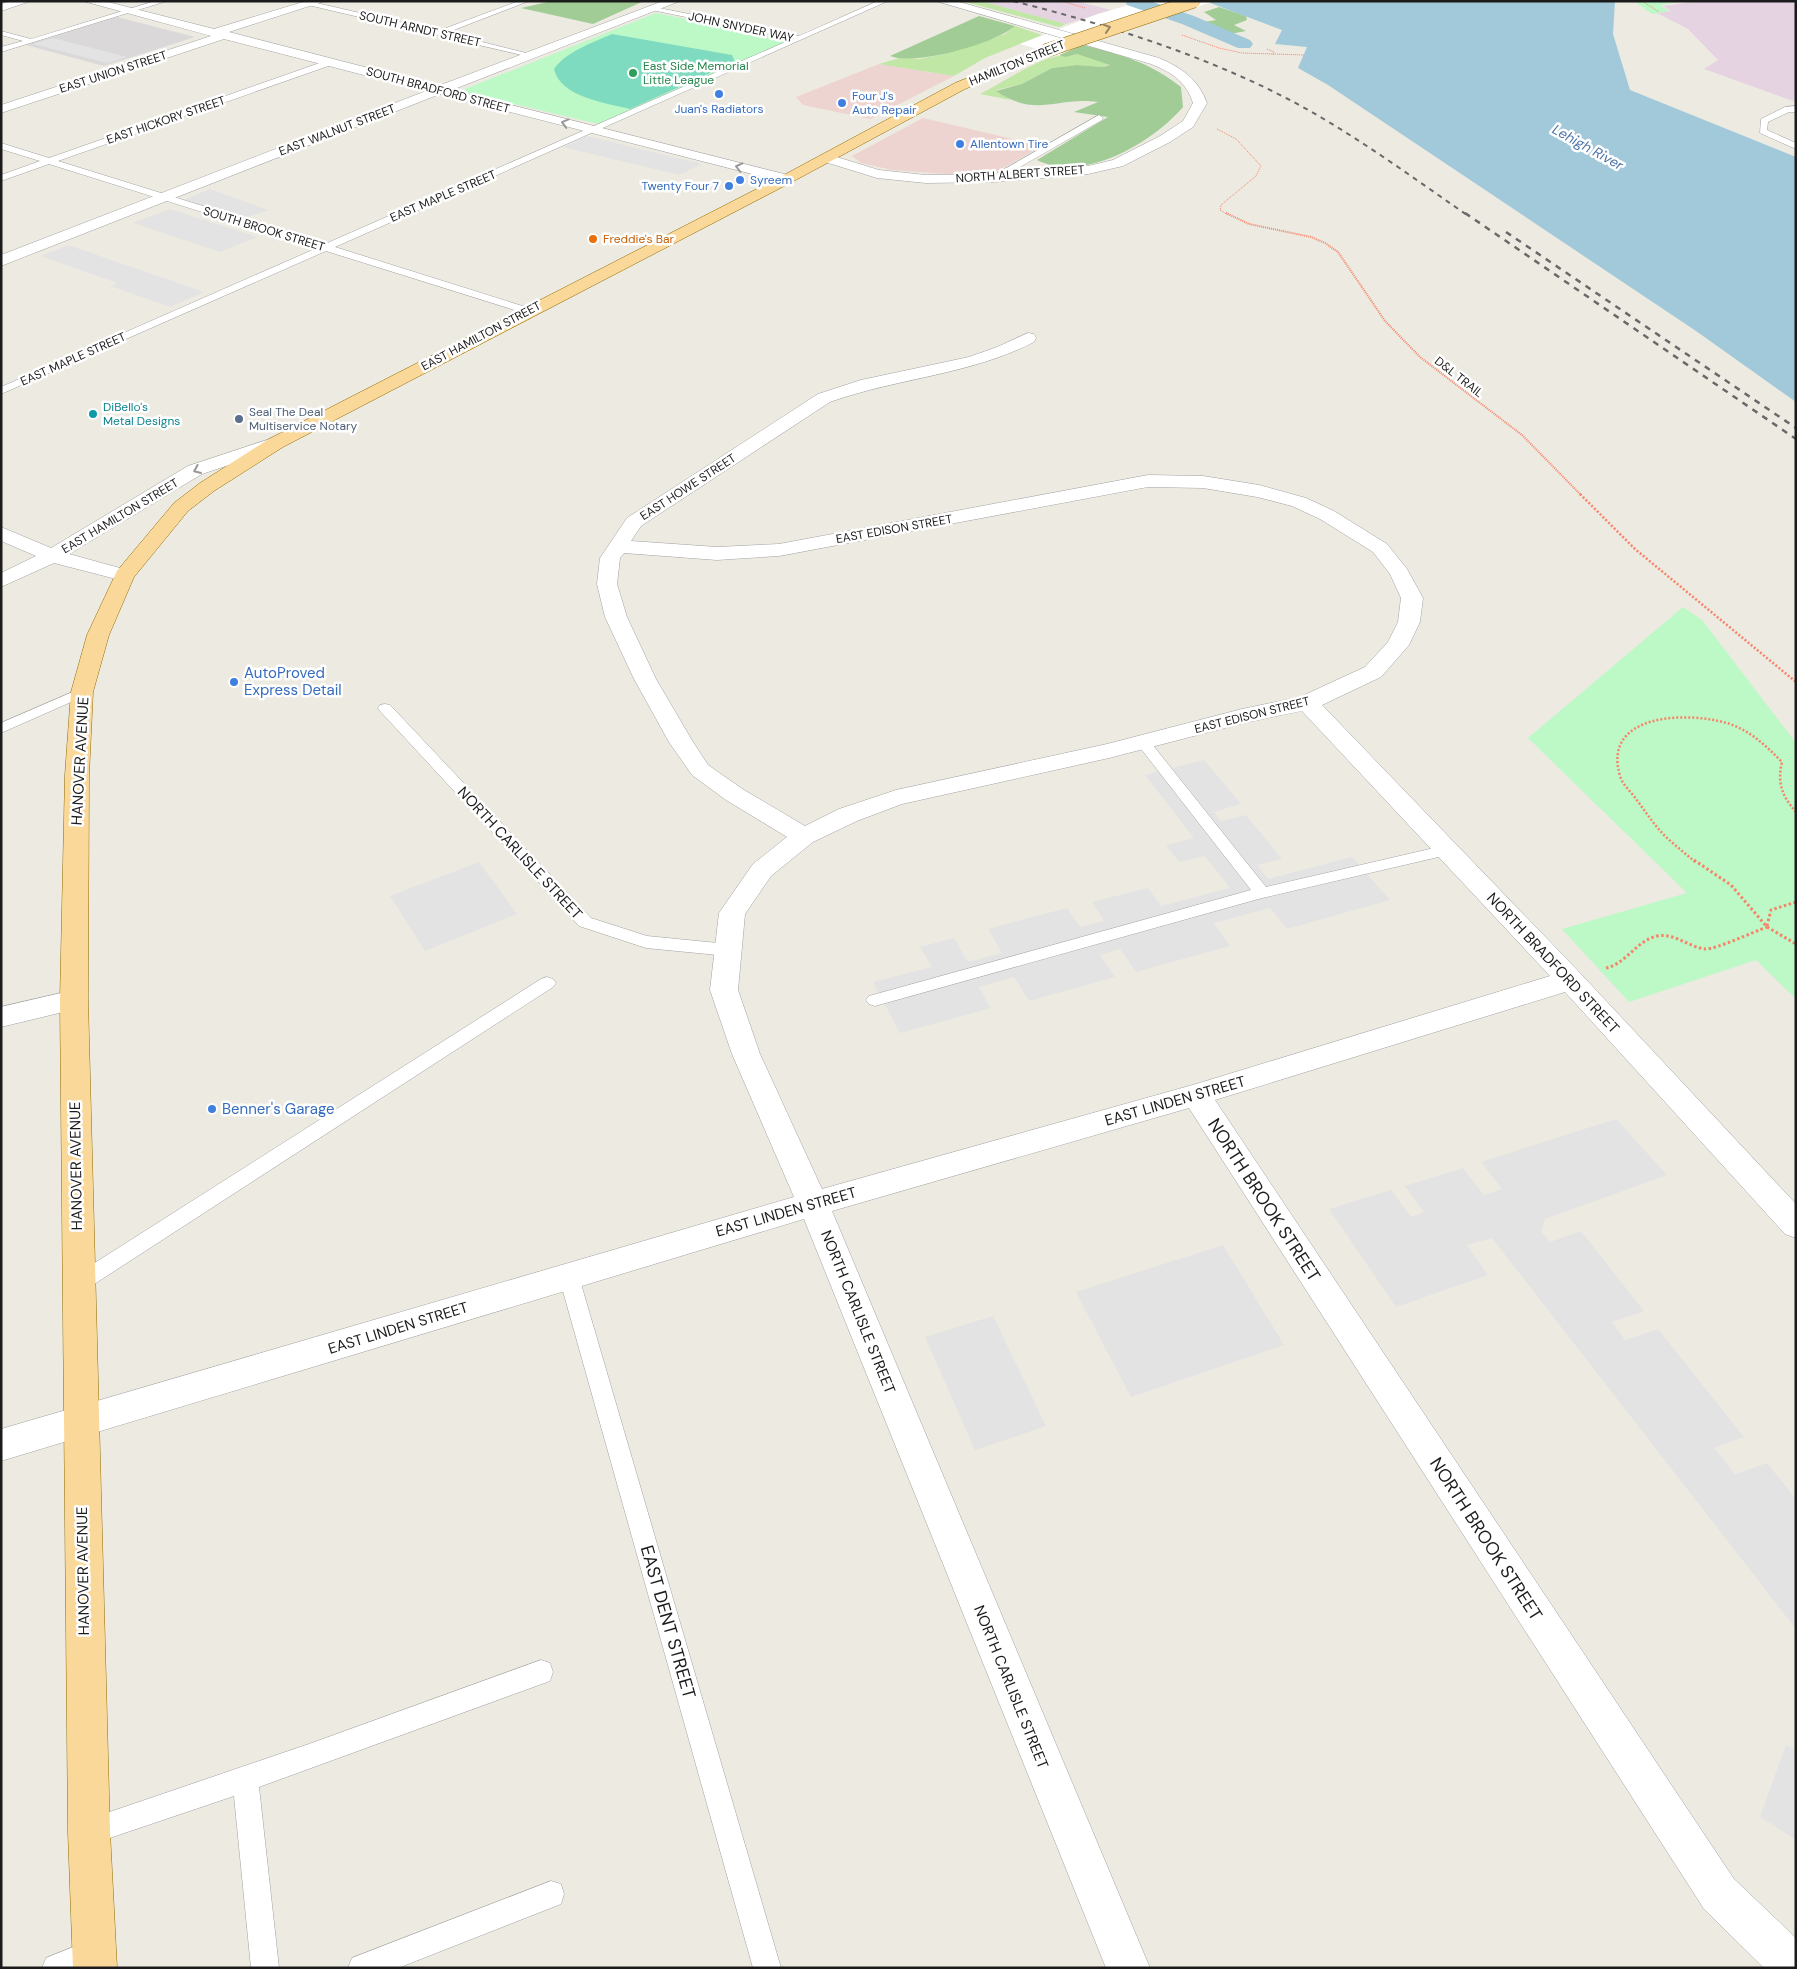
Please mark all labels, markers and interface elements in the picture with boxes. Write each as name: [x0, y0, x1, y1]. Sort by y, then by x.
street label: SOUTH ARNDT STREET: [358, 7, 483, 51]
street label: JOHN SNYDER WAY: [687, 8, 795, 46]
one-way arrow: [1102, 24, 1111, 34]
street label: HAMILTON STREET: [967, 36, 1068, 90]
street label: EAST UNION STREET: [57, 47, 169, 97]
place label: East Side Memorial Little League: [643, 58, 749, 88]
street label: SOUTH BRADFORD STREET: [364, 63, 512, 117]
marker: East Side Memorial Little League: [627, 67, 639, 79]
marker: Juan's Radiators: [713, 88, 725, 100]
place label: Four J's Auto Repair: [852, 88, 917, 118]
street label: EAST HICKORY STREET: [104, 92, 228, 148]
marker: Four J's Auto Repair: [836, 97, 848, 109]
street label: EAST WALNUT STREET: [276, 100, 398, 160]
place label: Juan's Radiators: [674, 101, 764, 117]
one-way arrow: [560, 118, 569, 129]
water label: Lehigh River: [1549, 120, 1627, 174]
place label: Allentown Tire: [970, 136, 1049, 152]
marker: Allentown Tire: [954, 138, 966, 150]
street label: NORTH ALBERT STREET: [955, 161, 1085, 186]
one-way arrow: [736, 163, 744, 173]
street label: EAST MAPLE STREET: [388, 166, 499, 226]
place label: Syreem: [750, 172, 792, 188]
marker: Syreem: [734, 174, 746, 186]
place label: Twenty Four 7: [642, 178, 719, 194]
marker: Twenty Four 7: [723, 180, 735, 192]
street label: SOUTH BROOK STREET: [201, 203, 327, 255]
place label: Freddie's Bar: [603, 231, 675, 247]
marker: Freddie's Bar: [587, 233, 599, 245]
street label: EAST HAMILTON STREET: [418, 297, 544, 374]
street label: EAST MAPLE STREET: [18, 328, 128, 389]
street label: D&L TRAIL: [1431, 353, 1487, 401]
place label: DiBello's Metal Designs: [103, 399, 180, 429]
place label: Seal The Deal Multiservice Notary: [249, 404, 357, 434]
marker: DiBello's Metal Designs: [87, 408, 99, 420]
marker: Seal The Deal Multiservice Notary: [233, 413, 245, 425]
street label: EAST HOWE STREET: [637, 450, 739, 524]
one-way arrow: [193, 464, 202, 475]
street label: EAST HAMILTON STREET: [59, 475, 182, 557]
street label: EAST EDISON STREET: [835, 511, 954, 547]
place label: AutoProved Express Detail: [244, 663, 342, 700]
marker: AutoProved Express Detail: [228, 676, 240, 688]
street label: EAST EDISON STREET: [1193, 693, 1311, 737]
street label: HANOVER AVENUE: [67, 696, 93, 826]
street label: NORTH CARLISLE STREET: [453, 782, 587, 924]
street label: NORTH BRADFORD STREET: [1482, 888, 1624, 1038]
street label: EAST LINDEN STREET: [1102, 1071, 1248, 1131]
place label: Benner's Garage: [222, 1099, 335, 1119]
street label: HANOVER AVENUE: [65, 1101, 87, 1231]
marker: Benner's Garage: [206, 1103, 218, 1115]
street label: NORTH BROOK STREET: [1202, 1114, 1326, 1286]
street label: EAST LINDEN STREET: [713, 1182, 859, 1242]
street label: NORTH CARLISLE STREET: [816, 1227, 900, 1397]
street label: EAST LINDEN STREET: [326, 1297, 470, 1359]
street label: NORTH BROOK STREET: [1424, 1453, 1548, 1625]
street label: HANOVER AVENUE: [72, 1506, 94, 1636]
street label: EAST DENT STREET: [635, 1543, 701, 1701]
street label: NORTH CARLISLE STREET: [969, 1602, 1053, 1772]

